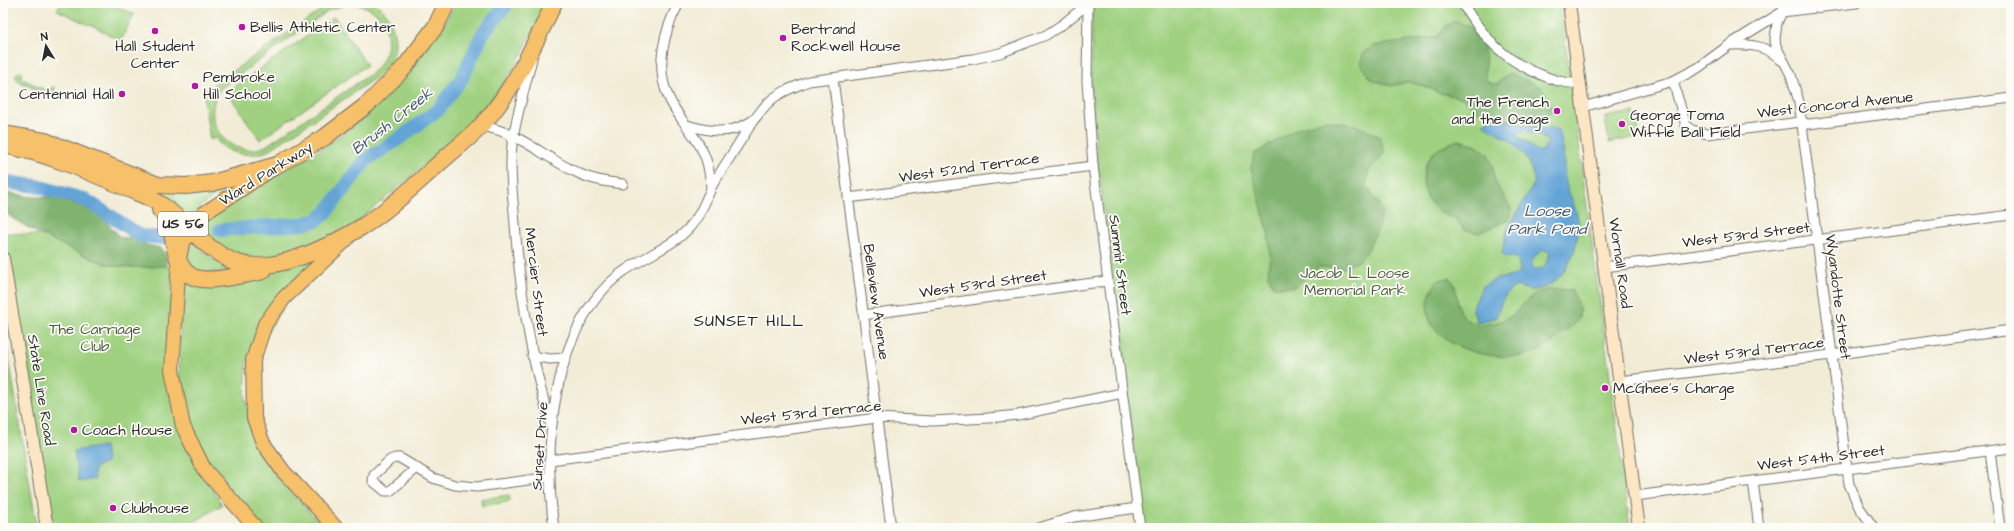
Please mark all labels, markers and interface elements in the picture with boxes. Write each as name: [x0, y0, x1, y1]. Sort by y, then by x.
place label: Bellis Athletic Center: [250, 17, 395, 38]
place label: Bertrand Rockwell House: [791, 19, 901, 57]
marker: Bellis Athletic Center: [237, 22, 247, 32]
north arrow: [26, 26, 66, 66]
marker: Hall Student Center: [150, 26, 160, 36]
text: N: [40, 29, 49, 45]
marker: Bertrand Rockwell House: [778, 33, 788, 43]
place label: Hall Student Center: [115, 36, 195, 74]
place label: Pembroke Hill School: [203, 67, 275, 105]
marker: Pembroke Hill School: [190, 81, 200, 91]
water label: Brush Creek: [347, 81, 438, 160]
place label: Centennial Hall: [19, 84, 114, 105]
street label: West Concord Avenue: [1756, 86, 1914, 124]
marker: Centennial Hall: [117, 89, 127, 99]
place label: The French and the Osage: [1452, 92, 1550, 131]
place label: George Toma Wiffle Ball Field: [1630, 105, 1741, 143]
marker: The French and the Osage: [1552, 106, 1562, 116]
marker: George Toma Wiffle Ball Field: [1617, 119, 1627, 129]
street label: Ward Parkway: [215, 137, 317, 212]
street label: West 52nd Terrace: [897, 148, 1041, 188]
water label: Loose Park Pond: [1508, 200, 1589, 240]
road number: US 56: [158, 212, 208, 236]
street label: Summit Street: [1103, 213, 1137, 317]
street label: Wornall Road: [1603, 216, 1637, 310]
street label: West 53rd Street: [1681, 217, 1811, 253]
street label: Mercier Street: [519, 227, 553, 337]
street label: Wyandotte Street: [1819, 233, 1856, 361]
street label: Belleview Avenue: [857, 243, 895, 361]
park label: Jacob L. Loose Memorial Park: [1300, 263, 1410, 301]
street label: West 53rd Street: [918, 265, 1048, 303]
district label: SUNSET HILL: [694, 310, 804, 332]
park label: The Carriage Club: [49, 319, 141, 357]
street label: West 53rd Terrace: [1683, 332, 1825, 370]
street label: State Line Road: [22, 333, 60, 447]
place label: McGhee's Charge: [1613, 378, 1735, 400]
marker: McGhee's Charge: [1600, 383, 1610, 393]
street label: West 53rd Terrace: [740, 395, 882, 431]
street label: Sunset Drive: [526, 401, 554, 491]
place label: Coach House: [82, 420, 172, 441]
marker: Coach House: [69, 425, 79, 435]
street label: West 54th Street: [1756, 440, 1886, 476]
place label: Clubhouse: [121, 498, 189, 519]
marker: Clubhouse: [108, 503, 118, 513]

